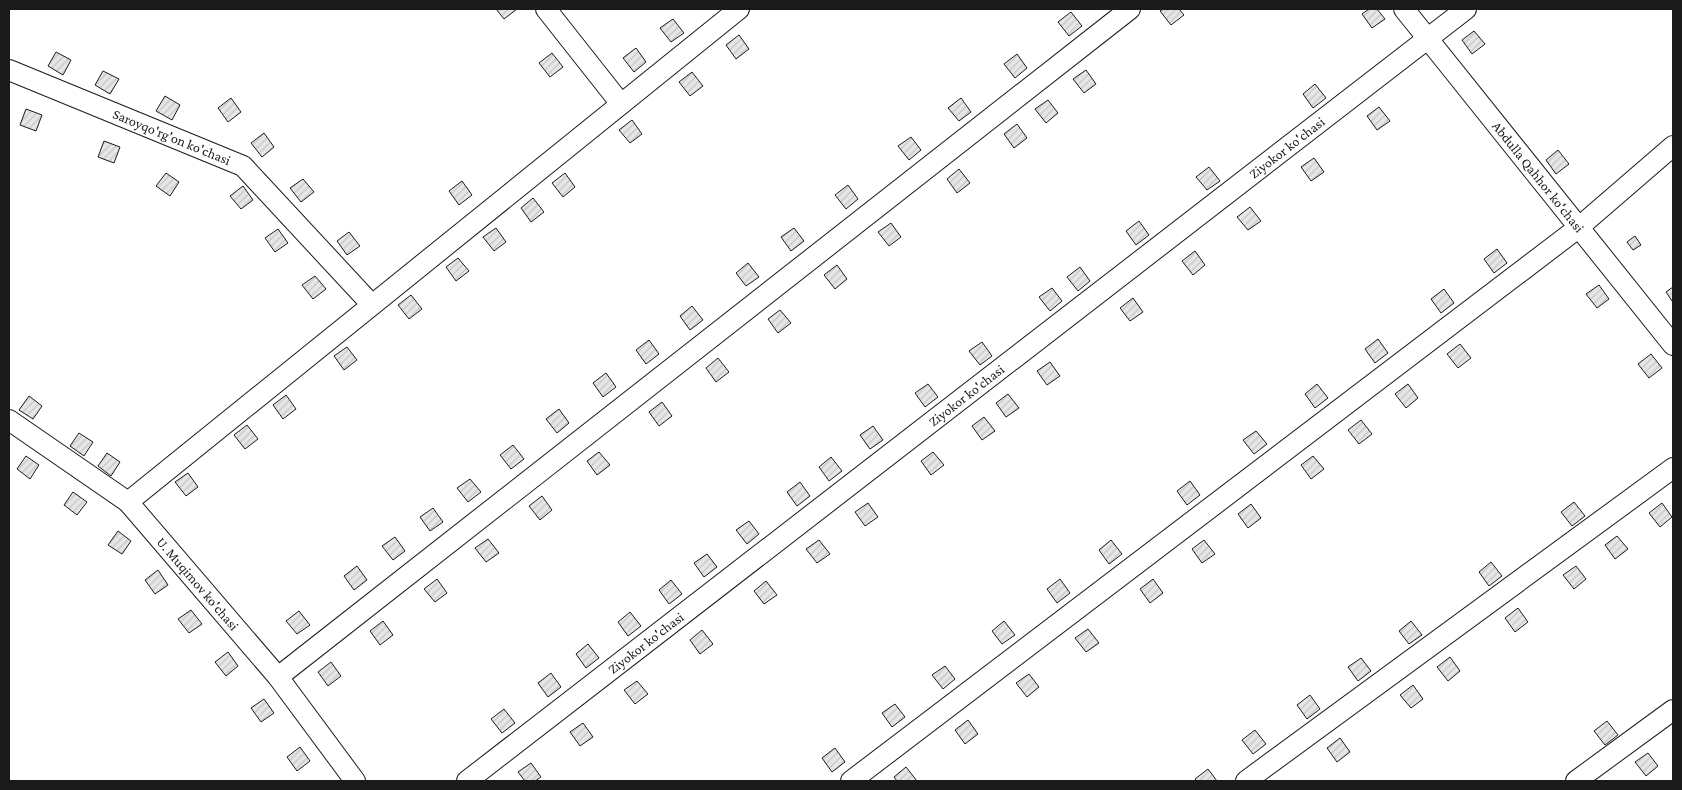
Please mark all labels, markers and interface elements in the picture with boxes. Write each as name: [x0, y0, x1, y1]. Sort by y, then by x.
street label: Saroyqo'rg'on ko'chasi: [111, 106, 233, 168]
street label: Ziyokor ko'chasi: [1246, 113, 1328, 182]
street label: Abdulla Qahhor ko'chasi: [1489, 118, 1588, 236]
street label: Ziyokor ko'chasi: [925, 361, 1007, 429]
street label: U. Muqimov ko'chasi: [154, 534, 243, 634]
street label: Ziyokor ko'chasi: [605, 608, 687, 677]

